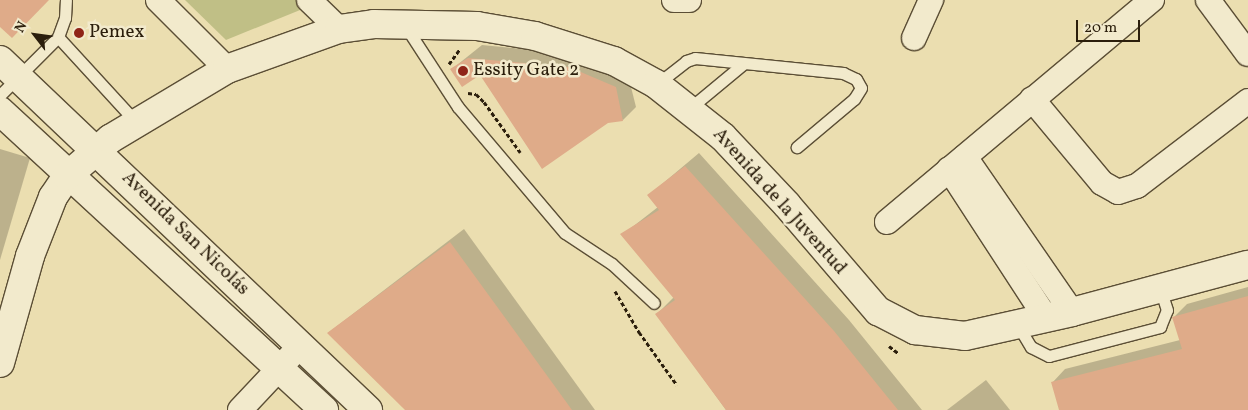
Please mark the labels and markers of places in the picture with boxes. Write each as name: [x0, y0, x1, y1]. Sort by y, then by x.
place label: Pemex: [89, 22, 144, 44]
marker: Pemex: [73, 27, 85, 39]
place label: Essity Gate 2: [473, 60, 580, 82]
marker: Essity Gate 2: [457, 65, 469, 77]

